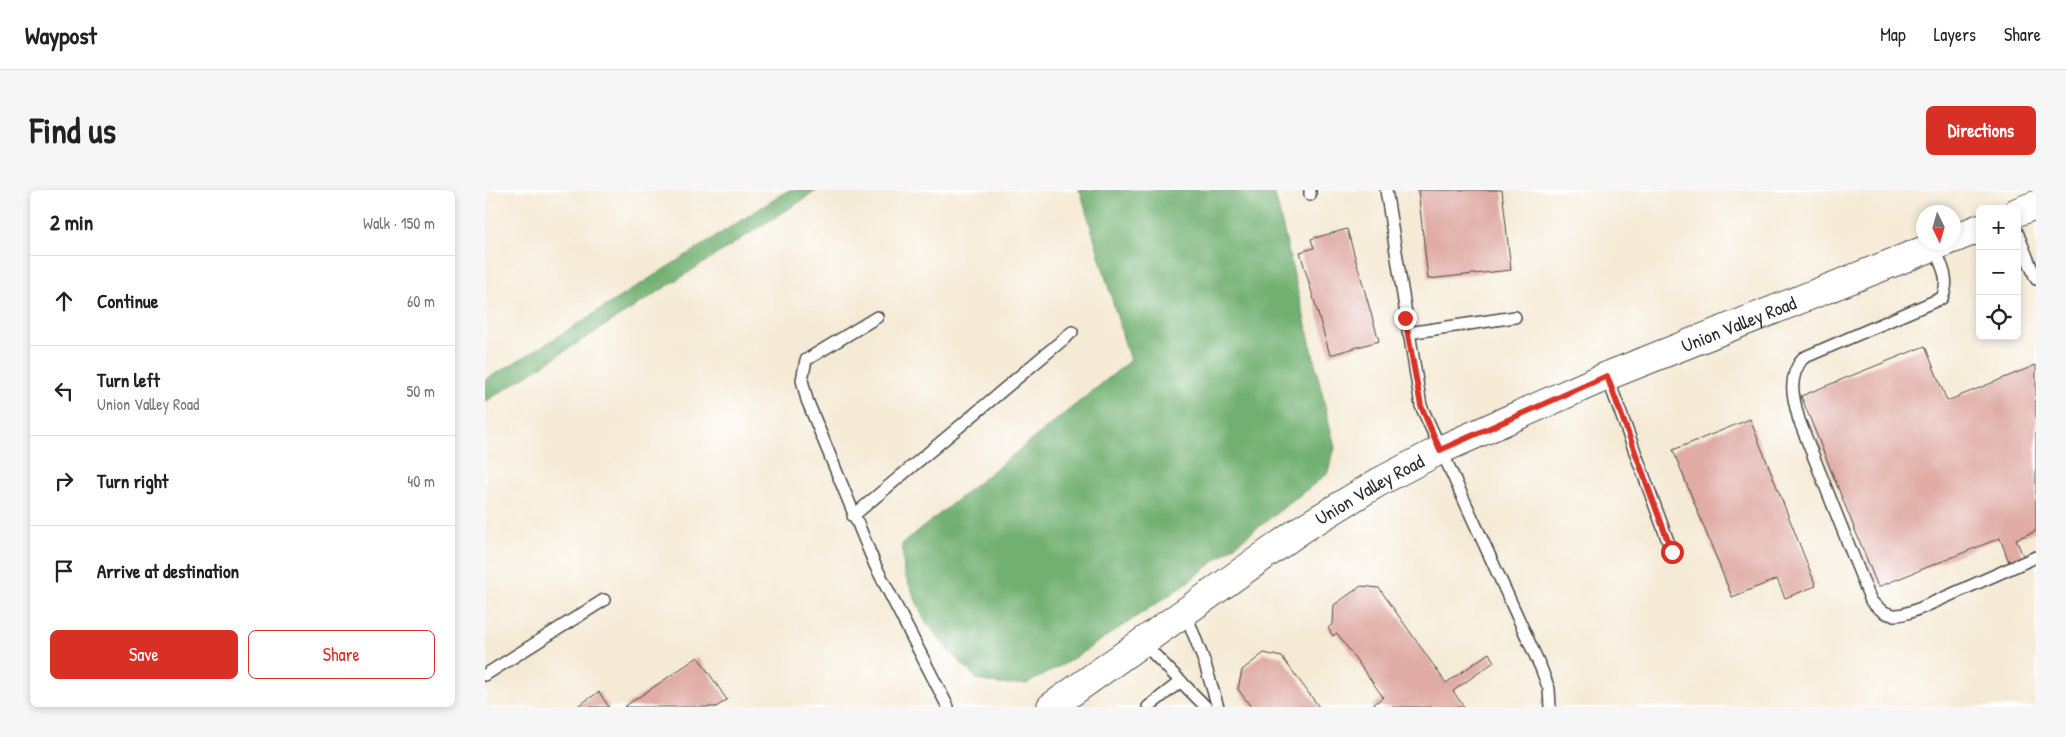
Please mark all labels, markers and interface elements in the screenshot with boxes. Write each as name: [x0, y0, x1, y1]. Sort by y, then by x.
text: Waypost: [25, 19, 97, 51]
text: Map: [1880, 22, 1906, 47]
text: Layers: [1934, 22, 1976, 47]
text: Share: [2004, 22, 2041, 47]
button: Directions: [1926, 106, 2036, 155]
text: Find us: [30, 107, 116, 154]
north arrow: [1916, 205, 1961, 250]
map controls: [1976, 205, 2021, 340]
button: +: [1976, 205, 2021, 250]
text: 2 min: [50, 208, 93, 237]
text: Walk · 150 m: [363, 212, 435, 234]
button: −: [1976, 250, 2021, 295]
icon: ahead: [50, 287, 78, 315]
text: Continue: [97, 288, 158, 314]
street label: Union Valley Road: [1677, 289, 1800, 358]
text: 60 m: [407, 290, 435, 312]
button: locate: [1976, 295, 2021, 340]
route end: [1394, 307, 1417, 330]
text: Turn left: [97, 367, 160, 393]
icon: left: [50, 377, 78, 405]
text: 50 m: [407, 380, 435, 402]
text: Union Valley Road: [97, 393, 199, 415]
street label: Union Valley Road: [1310, 448, 1429, 531]
icon: right: [50, 467, 78, 495]
text: Turn right: [97, 468, 168, 494]
text: 40 m: [407, 470, 435, 492]
route start: [1661, 541, 1684, 564]
icon: arrive: [50, 557, 78, 585]
text: Arrive at destination: [97, 558, 239, 584]
button: Save: [50, 630, 238, 679]
button: Share: [248, 630, 435, 679]

